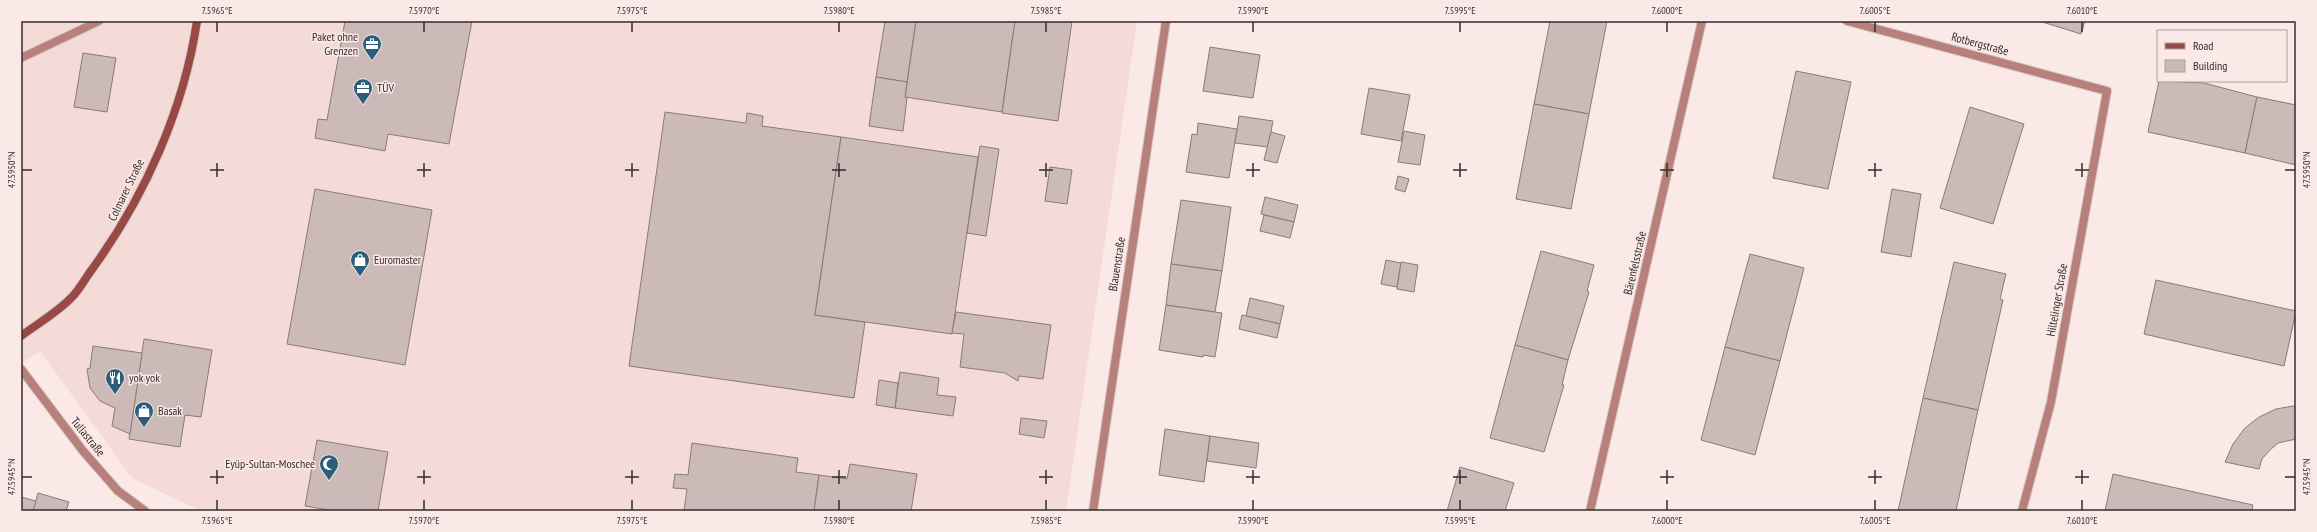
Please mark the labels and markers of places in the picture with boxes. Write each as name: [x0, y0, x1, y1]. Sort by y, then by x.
place label: Paket ohne Grenzen: [312, 29, 358, 58]
office icon: Paket ohne Grenzen: [361, 33, 383, 61]
office icon: TÜV: [352, 77, 374, 105]
place label: TÜV: [377, 80, 395, 95]
shop icon: Euromaster: [349, 249, 371, 277]
place label: Euromaster: [374, 252, 422, 267]
restaurant icon: yok yok: [104, 367, 126, 395]
place label: yok yok: [129, 370, 160, 385]
shop icon: Basak: [133, 400, 155, 428]
place label: Basak: [158, 403, 182, 418]
mosque icon: Eyüp-Sultan-Moschee: [318, 453, 340, 481]
place label: Eyüp-Sultan-Moschee: [225, 456, 315, 471]

